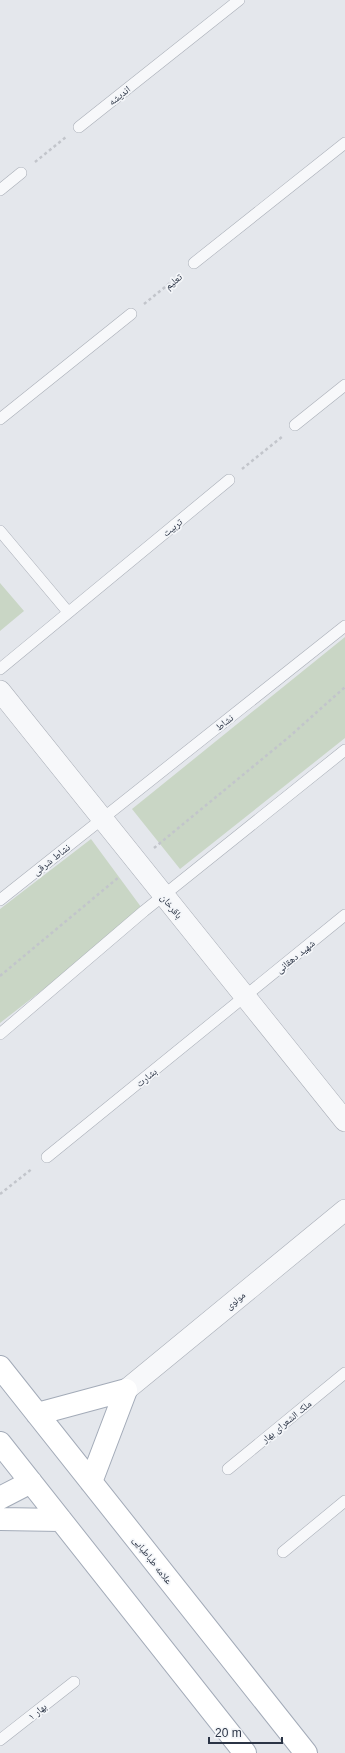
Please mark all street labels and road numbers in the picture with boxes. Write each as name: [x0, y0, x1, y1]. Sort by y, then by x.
street label: اندیشه: [106, 84, 132, 107]
street label: تعلیم: [163, 271, 185, 293]
street label: تربیت: [160, 516, 185, 539]
street label: نشاط: [213, 712, 236, 733]
street label: نشاط شرقی: [31, 841, 73, 878]
street label: باقرخان: [158, 892, 185, 922]
street label: شهید دهقانی: [274, 937, 318, 976]
street label: بشارت: [134, 1066, 159, 1089]
street label: مولوی: [223, 1289, 248, 1312]
street label: ملک الشعرای بهار: [258, 1398, 315, 1446]
street label: علامه طباطبایی: [130, 1534, 175, 1587]
street label: بهار ۱: [26, 1701, 49, 1722]

